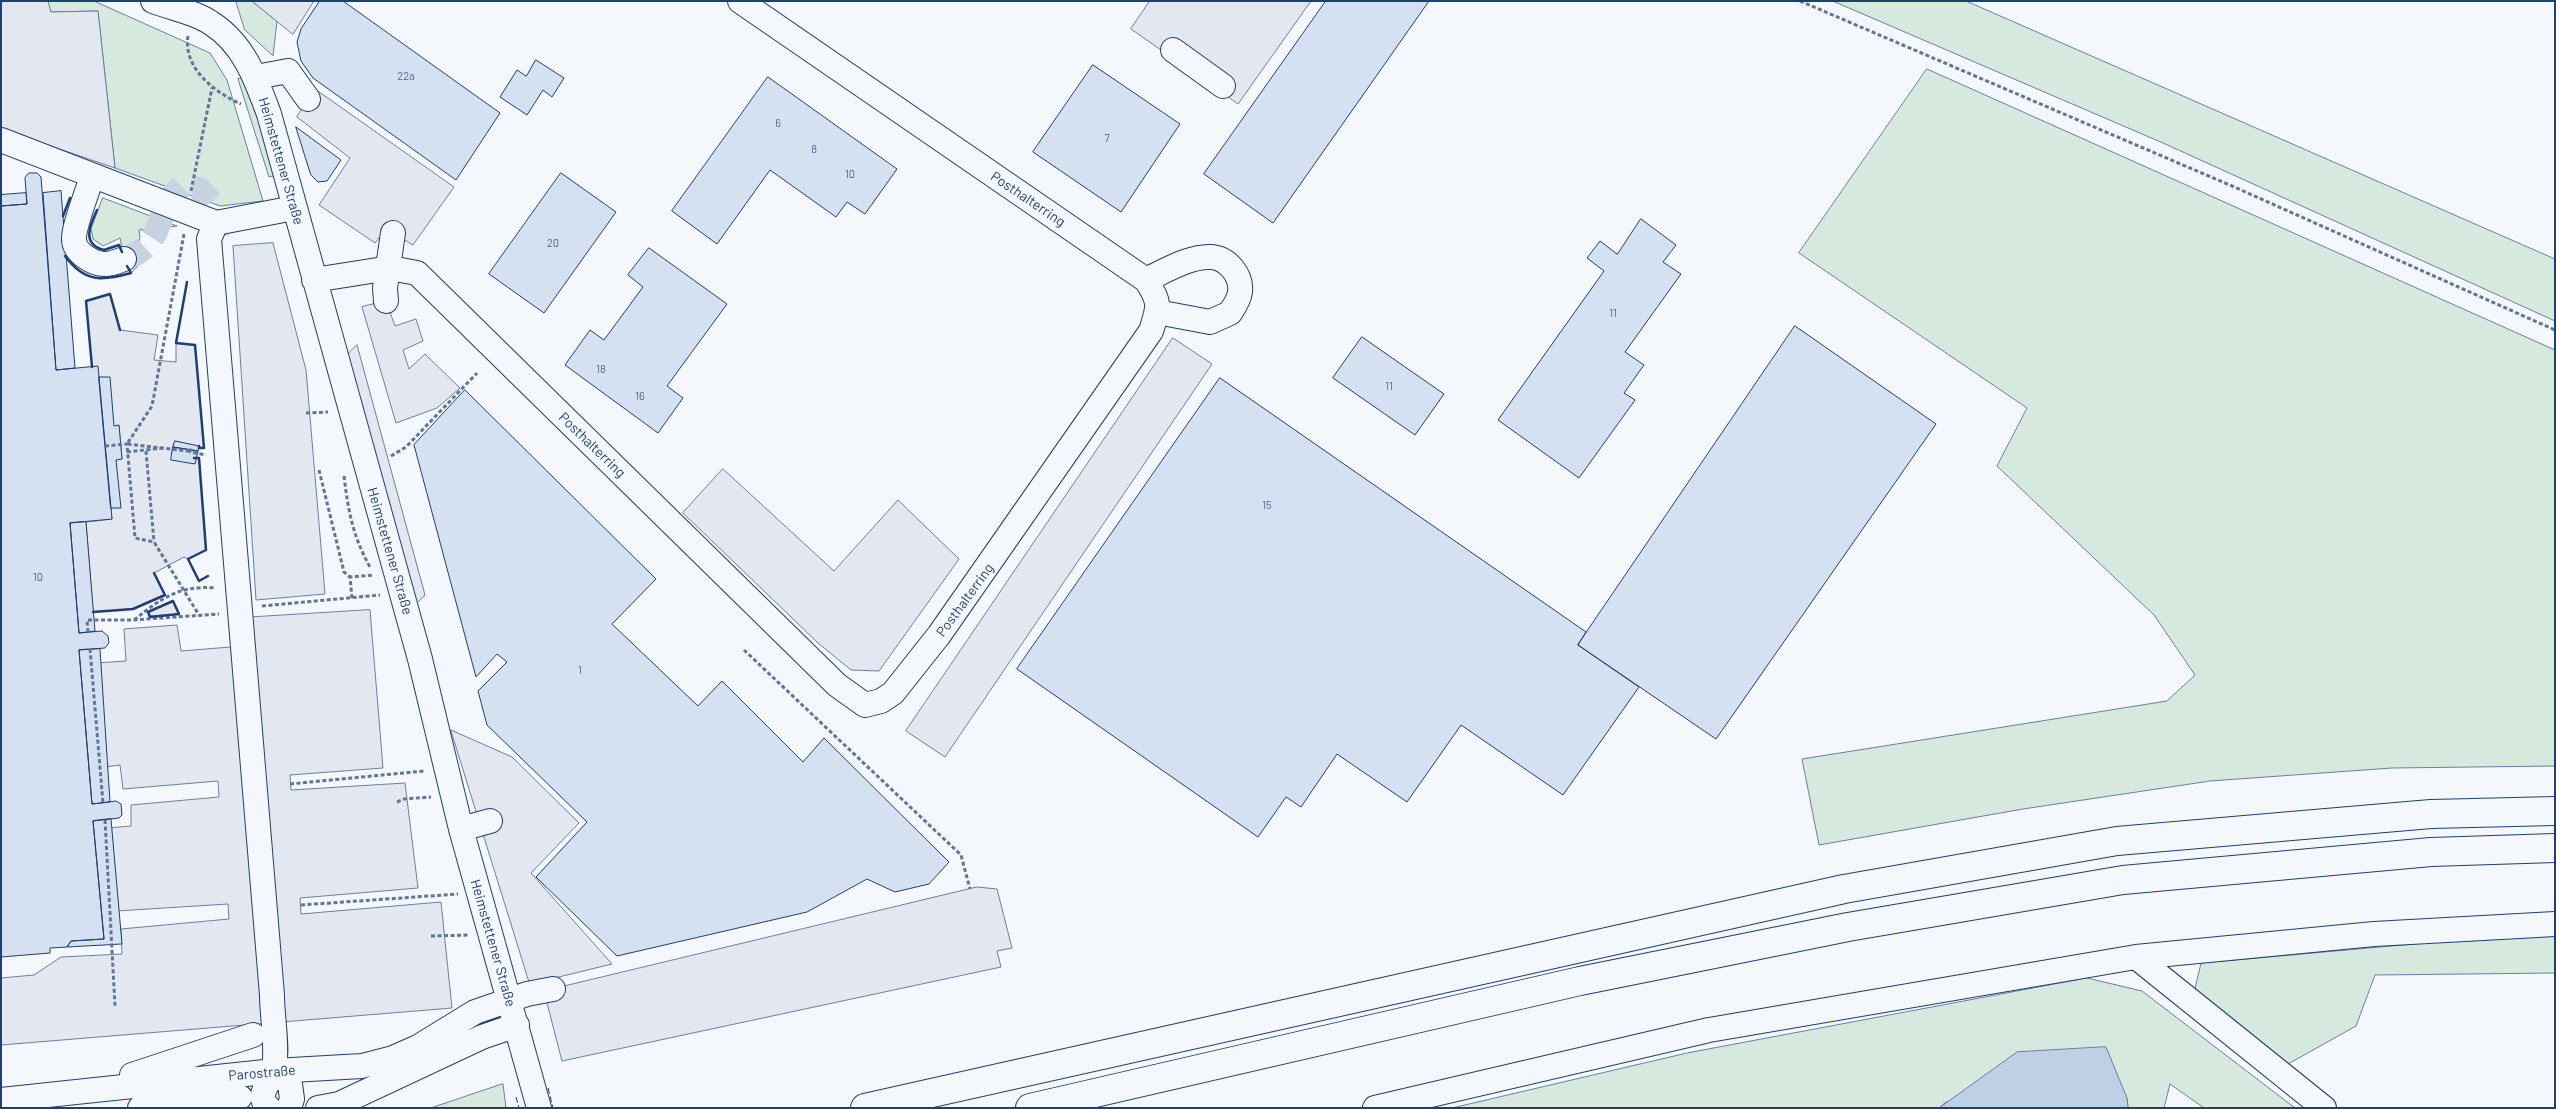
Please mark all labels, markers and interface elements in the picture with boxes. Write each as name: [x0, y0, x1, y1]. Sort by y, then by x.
house number: 22a: [397, 69, 415, 83]
street label: Heimstettener Straße: [255, 95, 307, 227]
house number: 6: [775, 116, 781, 130]
house number: 7: [1104, 131, 1110, 145]
house number: 8: [811, 142, 817, 156]
house number: 10: [845, 167, 855, 181]
street label: Posthalterring: [987, 168, 1069, 230]
house number: 20: [547, 236, 559, 250]
house number: 11: [1609, 306, 1617, 320]
house number: 18: [596, 362, 606, 376]
house number: 11: [1385, 379, 1393, 393]
house number: 16: [635, 389, 645, 403]
street label: Posthalterring: [555, 409, 629, 481]
street label: Heimstettener Straße: [364, 485, 416, 617]
house number: 15: [1262, 498, 1272, 512]
street label: Posthalterring: [933, 560, 997, 640]
house number: 10: [33, 570, 43, 584]
house number: 1: [578, 663, 582, 677]
street label: Heimstettener Straße: [467, 877, 519, 1009]
street label: Parostraße: [228, 1062, 296, 1084]

